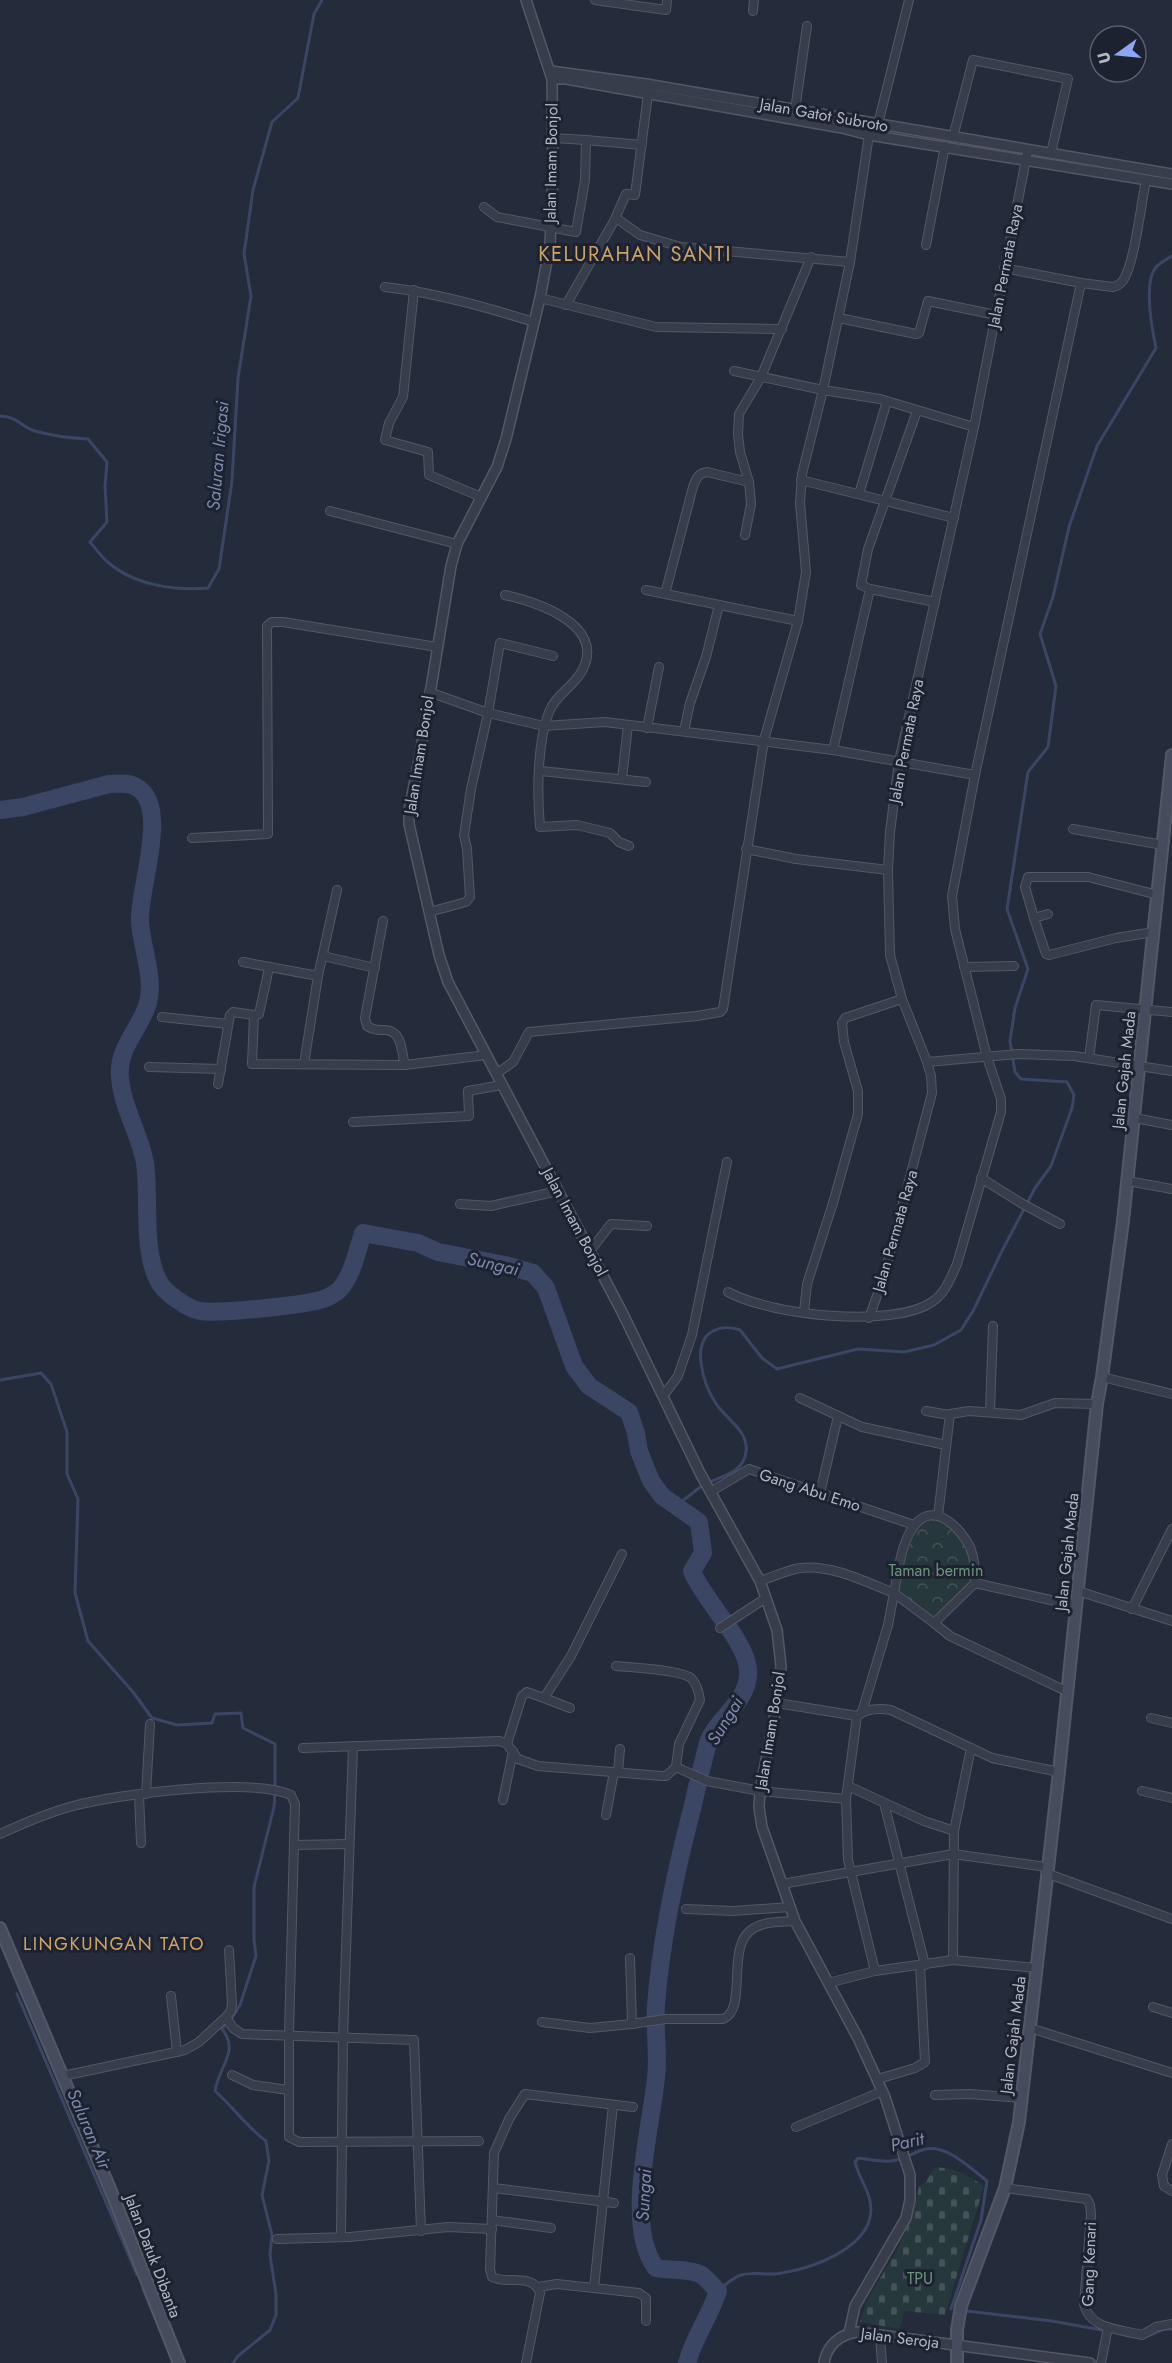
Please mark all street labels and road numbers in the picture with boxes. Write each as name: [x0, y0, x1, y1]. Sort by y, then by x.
street label: Jalan Gatot Subroto: [756, 92, 890, 138]
street label: Jalan Imam Bonjol: [538, 103, 564, 225]
street label: Jalan Permata Raya: [981, 202, 1028, 332]
street label: Jalan Permata Raya: [882, 677, 929, 807]
street label: Jalan Imam Bonjol: [398, 694, 440, 818]
street label: Jalan Gajah Mada: [1106, 1010, 1142, 1132]
street label: Jalan Imam Bonjol: [536, 1162, 613, 1280]
street label: Jalan Permata Raya: [866, 1167, 923, 1297]
street label: Gang Abu Emo: [756, 1463, 864, 1517]
street label: Jalan Gajah Mada: [1049, 1492, 1085, 1614]
street label: Jalan Imam Bonjol: [749, 1670, 791, 1794]
street label: Jalan Gajah Mada: [994, 1975, 1032, 2097]
street label: Jalan Datuk Dibanta: [118, 2189, 187, 2321]
street label: Gang Kenari: [1076, 2221, 1102, 2307]
street label: Jalan Seroja: [858, 2322, 941, 2354]

